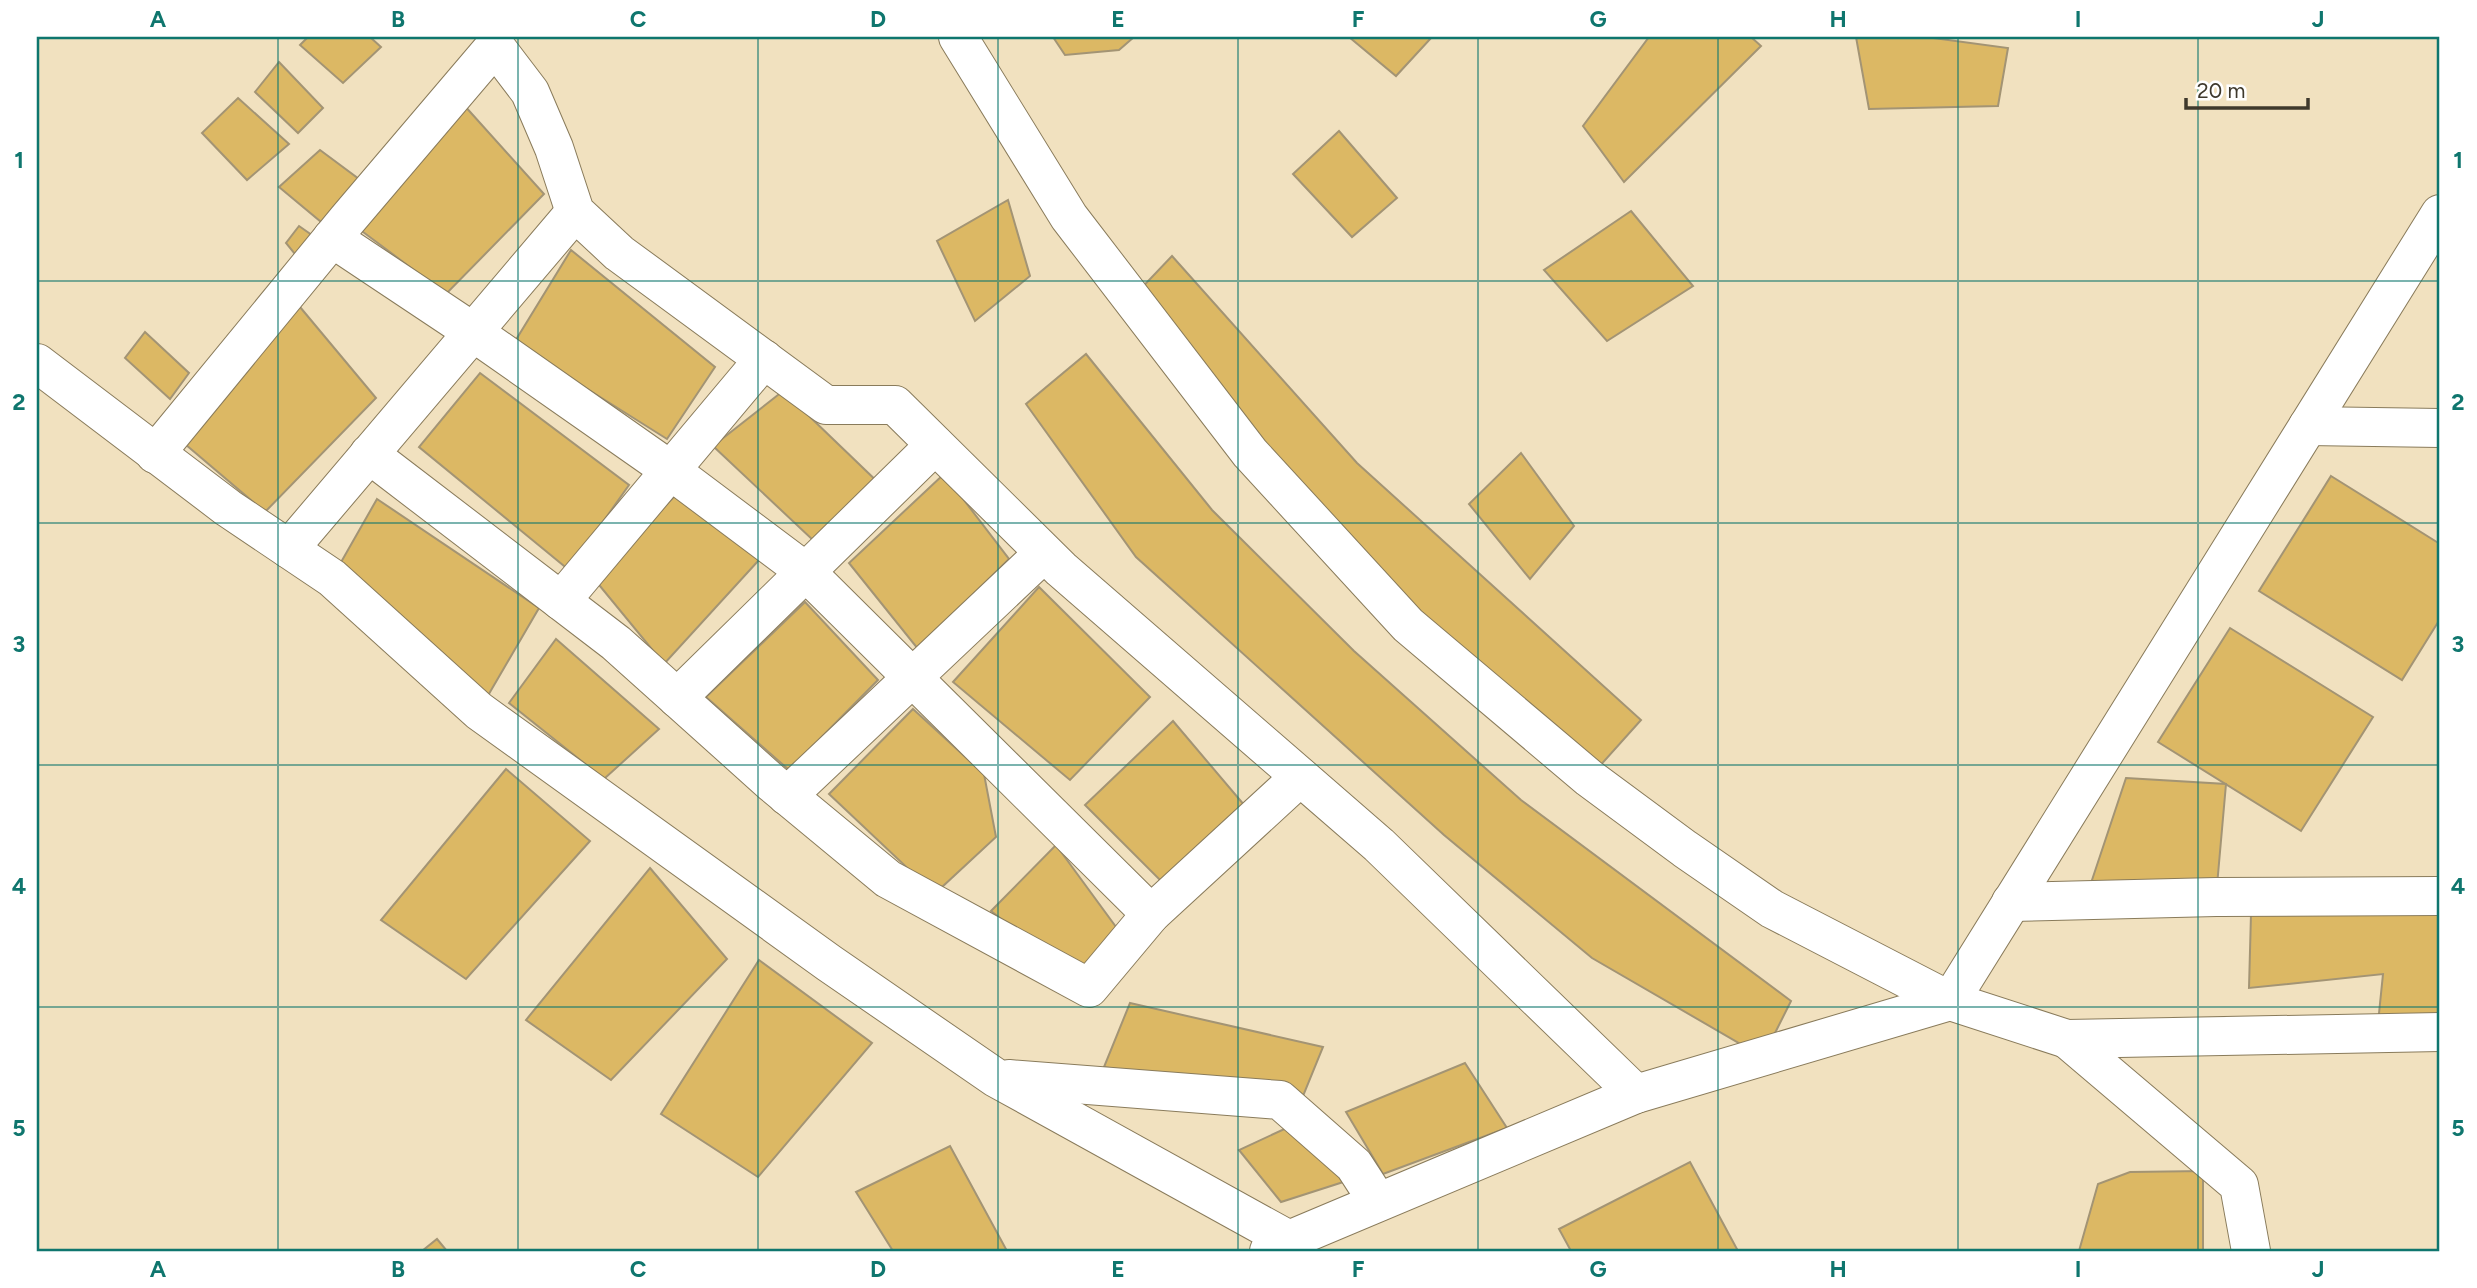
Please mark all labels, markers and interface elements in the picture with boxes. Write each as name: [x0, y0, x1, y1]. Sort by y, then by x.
text: A: [150, 5, 167, 33]
text: B: [391, 5, 405, 33]
text: C: [630, 5, 647, 33]
text: D: [870, 5, 886, 33]
text: E: [1111, 5, 1125, 33]
text: F: [1352, 5, 1365, 33]
text: G: [1589, 5, 1607, 33]
text: H: [1829, 5, 1847, 33]
text: I: [2075, 5, 2081, 33]
text: J: [2312, 5, 2324, 33]
scale bar: [2186, 66, 2309, 110]
text: 20 m: [2197, 78, 2245, 103]
text: 1: [14, 146, 24, 174]
text: 1: [2453, 146, 2463, 174]
text: 2: [12, 388, 26, 416]
text: 2: [2451, 388, 2465, 416]
text: 3: [13, 630, 25, 658]
text: 3: [2452, 630, 2464, 658]
text: 4: [12, 872, 26, 900]
text: 4: [2451, 872, 2465, 900]
text: 5: [12, 1114, 26, 1142]
text: 5: [2451, 1114, 2465, 1142]
text: A: [150, 1255, 167, 1283]
text: B: [391, 1255, 405, 1283]
text: C: [630, 1255, 647, 1283]
text: D: [870, 1255, 886, 1283]
text: E: [1111, 1255, 1125, 1283]
text: F: [1352, 1255, 1365, 1283]
text: G: [1589, 1255, 1607, 1283]
text: H: [1829, 1255, 1847, 1283]
text: I: [2075, 1255, 2081, 1283]
text: J: [2312, 1255, 2324, 1283]

